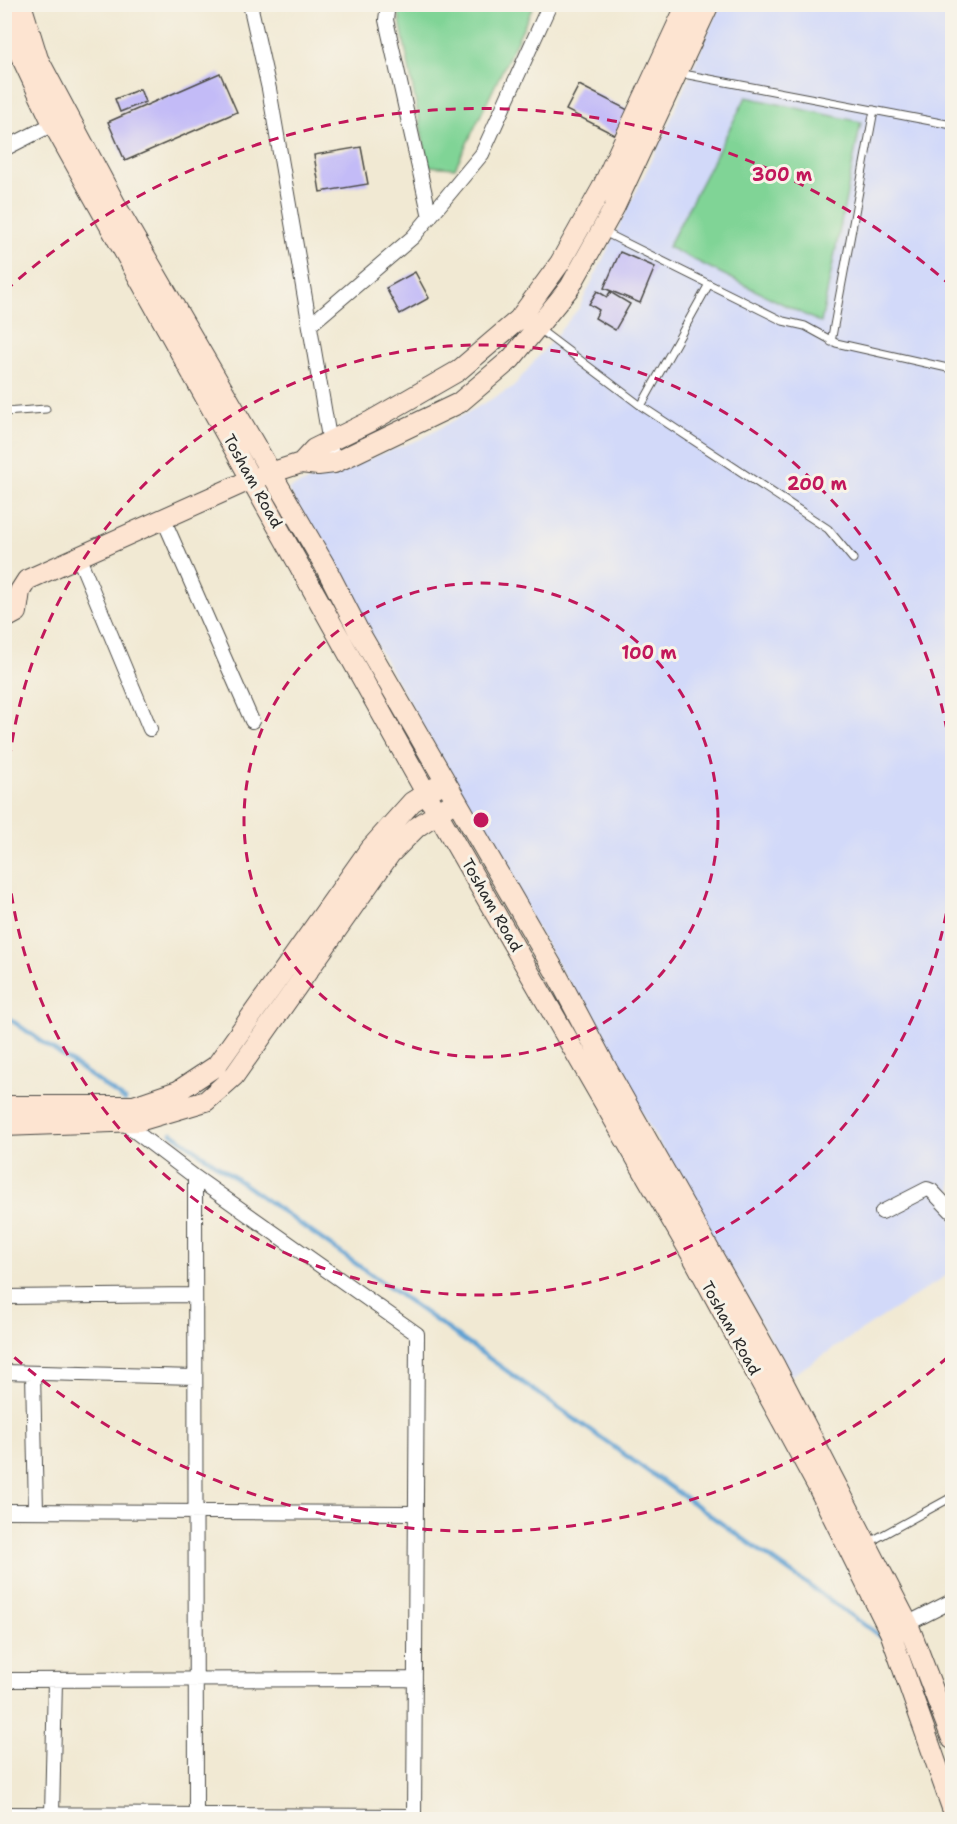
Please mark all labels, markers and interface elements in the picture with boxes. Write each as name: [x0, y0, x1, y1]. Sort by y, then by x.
text: 300 m: [752, 163, 813, 187]
street label: Tosham Road: [219, 430, 287, 532]
text: 200 m: [787, 472, 848, 496]
text: 100 m: [621, 641, 677, 665]
centre of rings: [471, 810, 491, 830]
street label: Tosham Road: [457, 855, 527, 955]
street label: Tosham Road: [697, 1277, 765, 1379]

